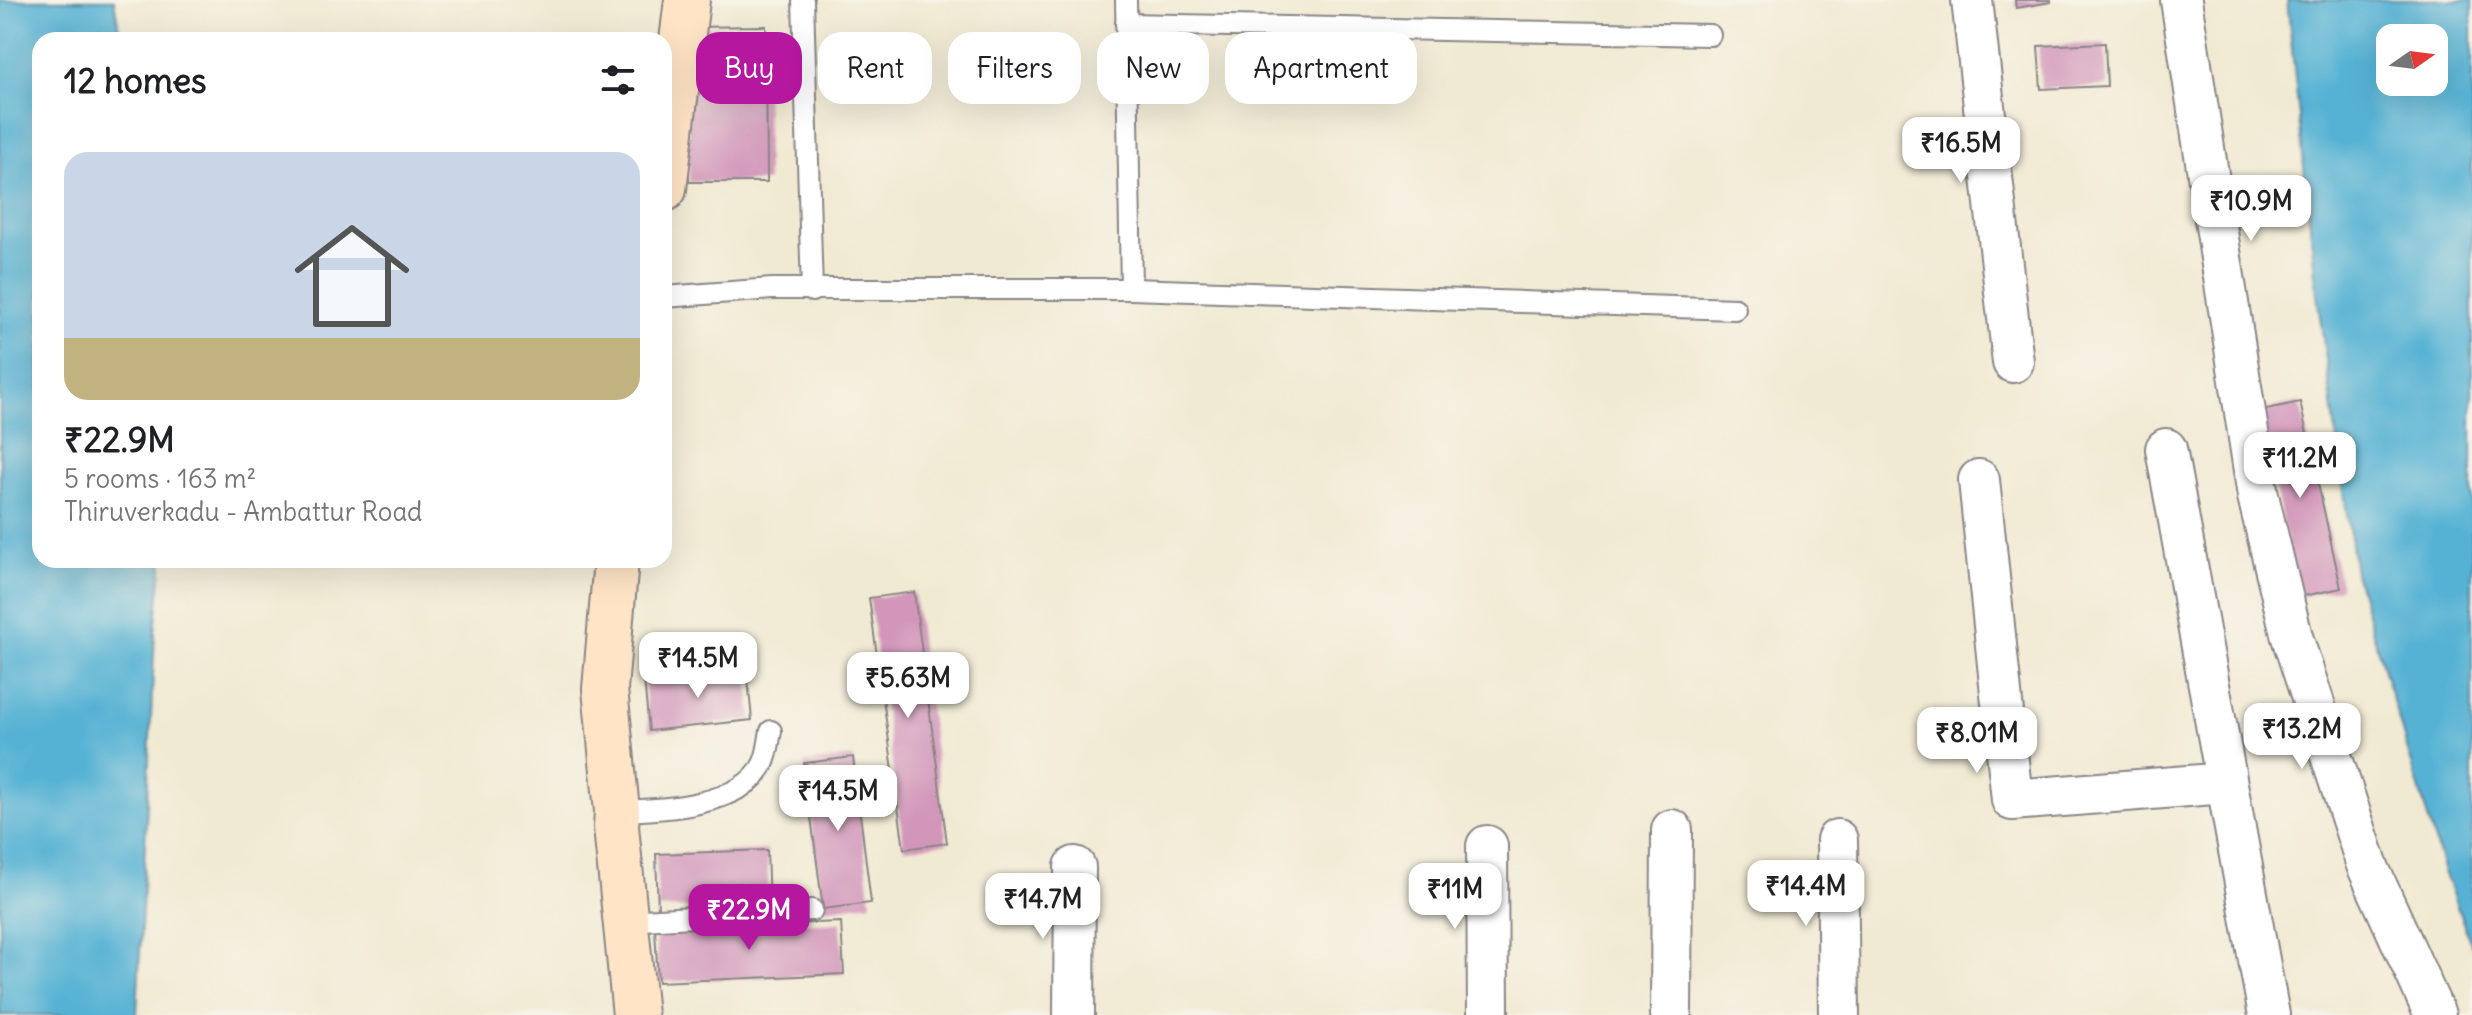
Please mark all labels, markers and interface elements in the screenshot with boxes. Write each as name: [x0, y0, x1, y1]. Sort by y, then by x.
north arrow: [2376, 24, 2448, 96]
map controls: [2376, 24, 2448, 96]
chip: Buy: [696, 32, 802, 104]
chip: Rent: [818, 32, 932, 104]
chip: Filters: [948, 32, 1081, 104]
chip: New: [1097, 32, 1209, 104]
chip: Apartment: [1225, 32, 1417, 104]
icon: filters: [596, 58, 640, 102]
text: 12 homes: [64, 59, 207, 102]
pin: ₹16.5M: [1896, 117, 2026, 185]
text: ₹16.5M: [1920, 126, 2002, 159]
pin: ₹10.9M: [2186, 175, 2316, 243]
text: ₹10.9M: [2209, 184, 2293, 217]
icon: home: [280, 204, 424, 348]
text: ₹22.9M: [64, 418, 175, 461]
pin: ₹11.2M: [2235, 432, 2365, 500]
text: ₹11.2M: [2262, 441, 2338, 474]
text: 5 rooms · 163 m²: [64, 462, 256, 495]
text: Thiruverkadu - Ambattur Road: [64, 495, 422, 528]
pin: ₹14.5M: [633, 632, 763, 700]
text: ₹14.5M: [657, 641, 739, 674]
pin: ₹5.63M: [843, 652, 973, 720]
text: ₹5.63M: [865, 661, 951, 694]
pin: ₹13.2M: [2237, 703, 2367, 771]
pin: ₹8.01M: [1912, 707, 2042, 775]
text: ₹13.2M: [2262, 712, 2342, 745]
text: ₹8.01M: [1935, 716, 2019, 749]
pin: ₹14.5M: [773, 765, 903, 833]
text: ₹14.5M: [797, 774, 879, 807]
pin: ₹14.4M: [1741, 860, 1871, 928]
pin: ₹11M: [1408, 863, 1502, 931]
text: ₹14.4M: [1765, 869, 1847, 902]
text: ₹11M: [1427, 872, 1483, 905]
pin: ₹14.7M: [978, 873, 1108, 941]
text: ₹14.7M: [1003, 882, 1083, 915]
pin: ₹22.9M: [684, 884, 814, 952]
text: ₹22.9M: [707, 893, 791, 926]

